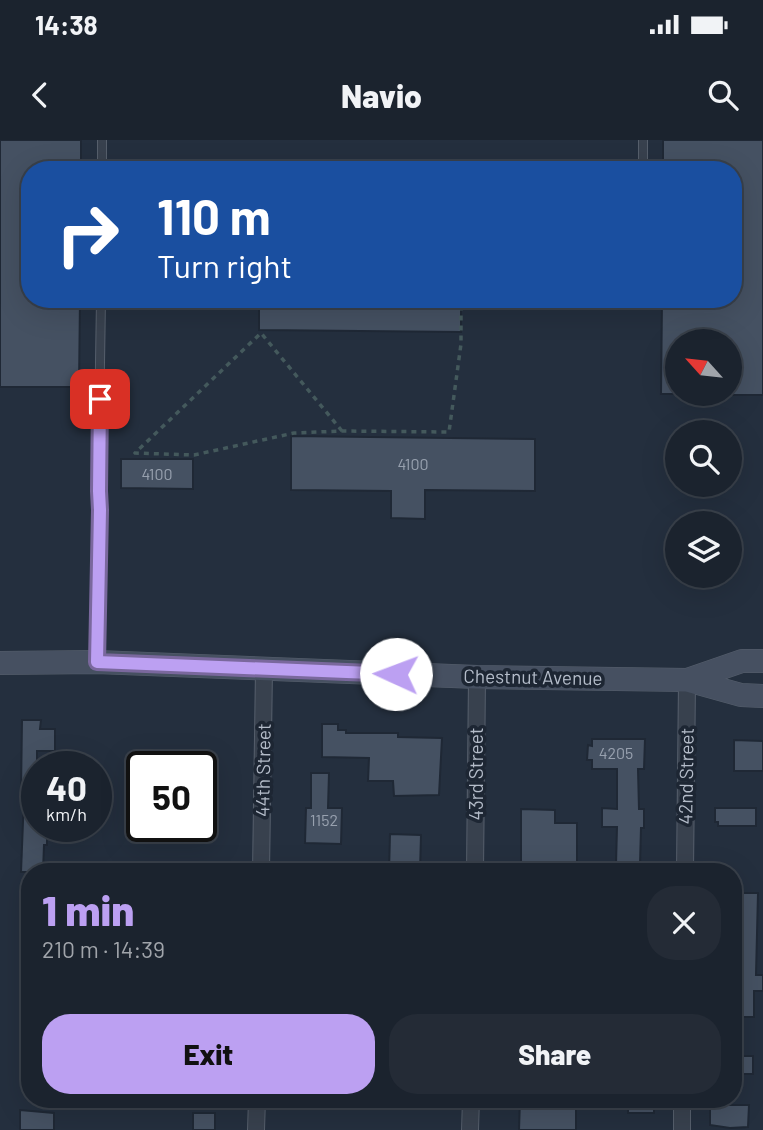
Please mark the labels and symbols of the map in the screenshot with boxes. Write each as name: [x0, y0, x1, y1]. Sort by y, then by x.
north arrow: [665, 329, 742, 406]
pin: [70, 369, 130, 429]
house number: 4100: [397, 454, 429, 473]
house number: 4100: [141, 464, 173, 483]
position arrow: [359, 637, 433, 711]
street label: Chestnut Avenue: [463, 664, 603, 689]
street label: 44th Street: [250, 723, 275, 817]
street label: 43rd Street: [464, 727, 487, 821]
street label: 42nd Street: [673, 727, 698, 825]
house number: 4205: [599, 743, 633, 762]
speed limit sign: 50: [126, 751, 217, 842]
house number: 1152: [310, 810, 338, 829]

